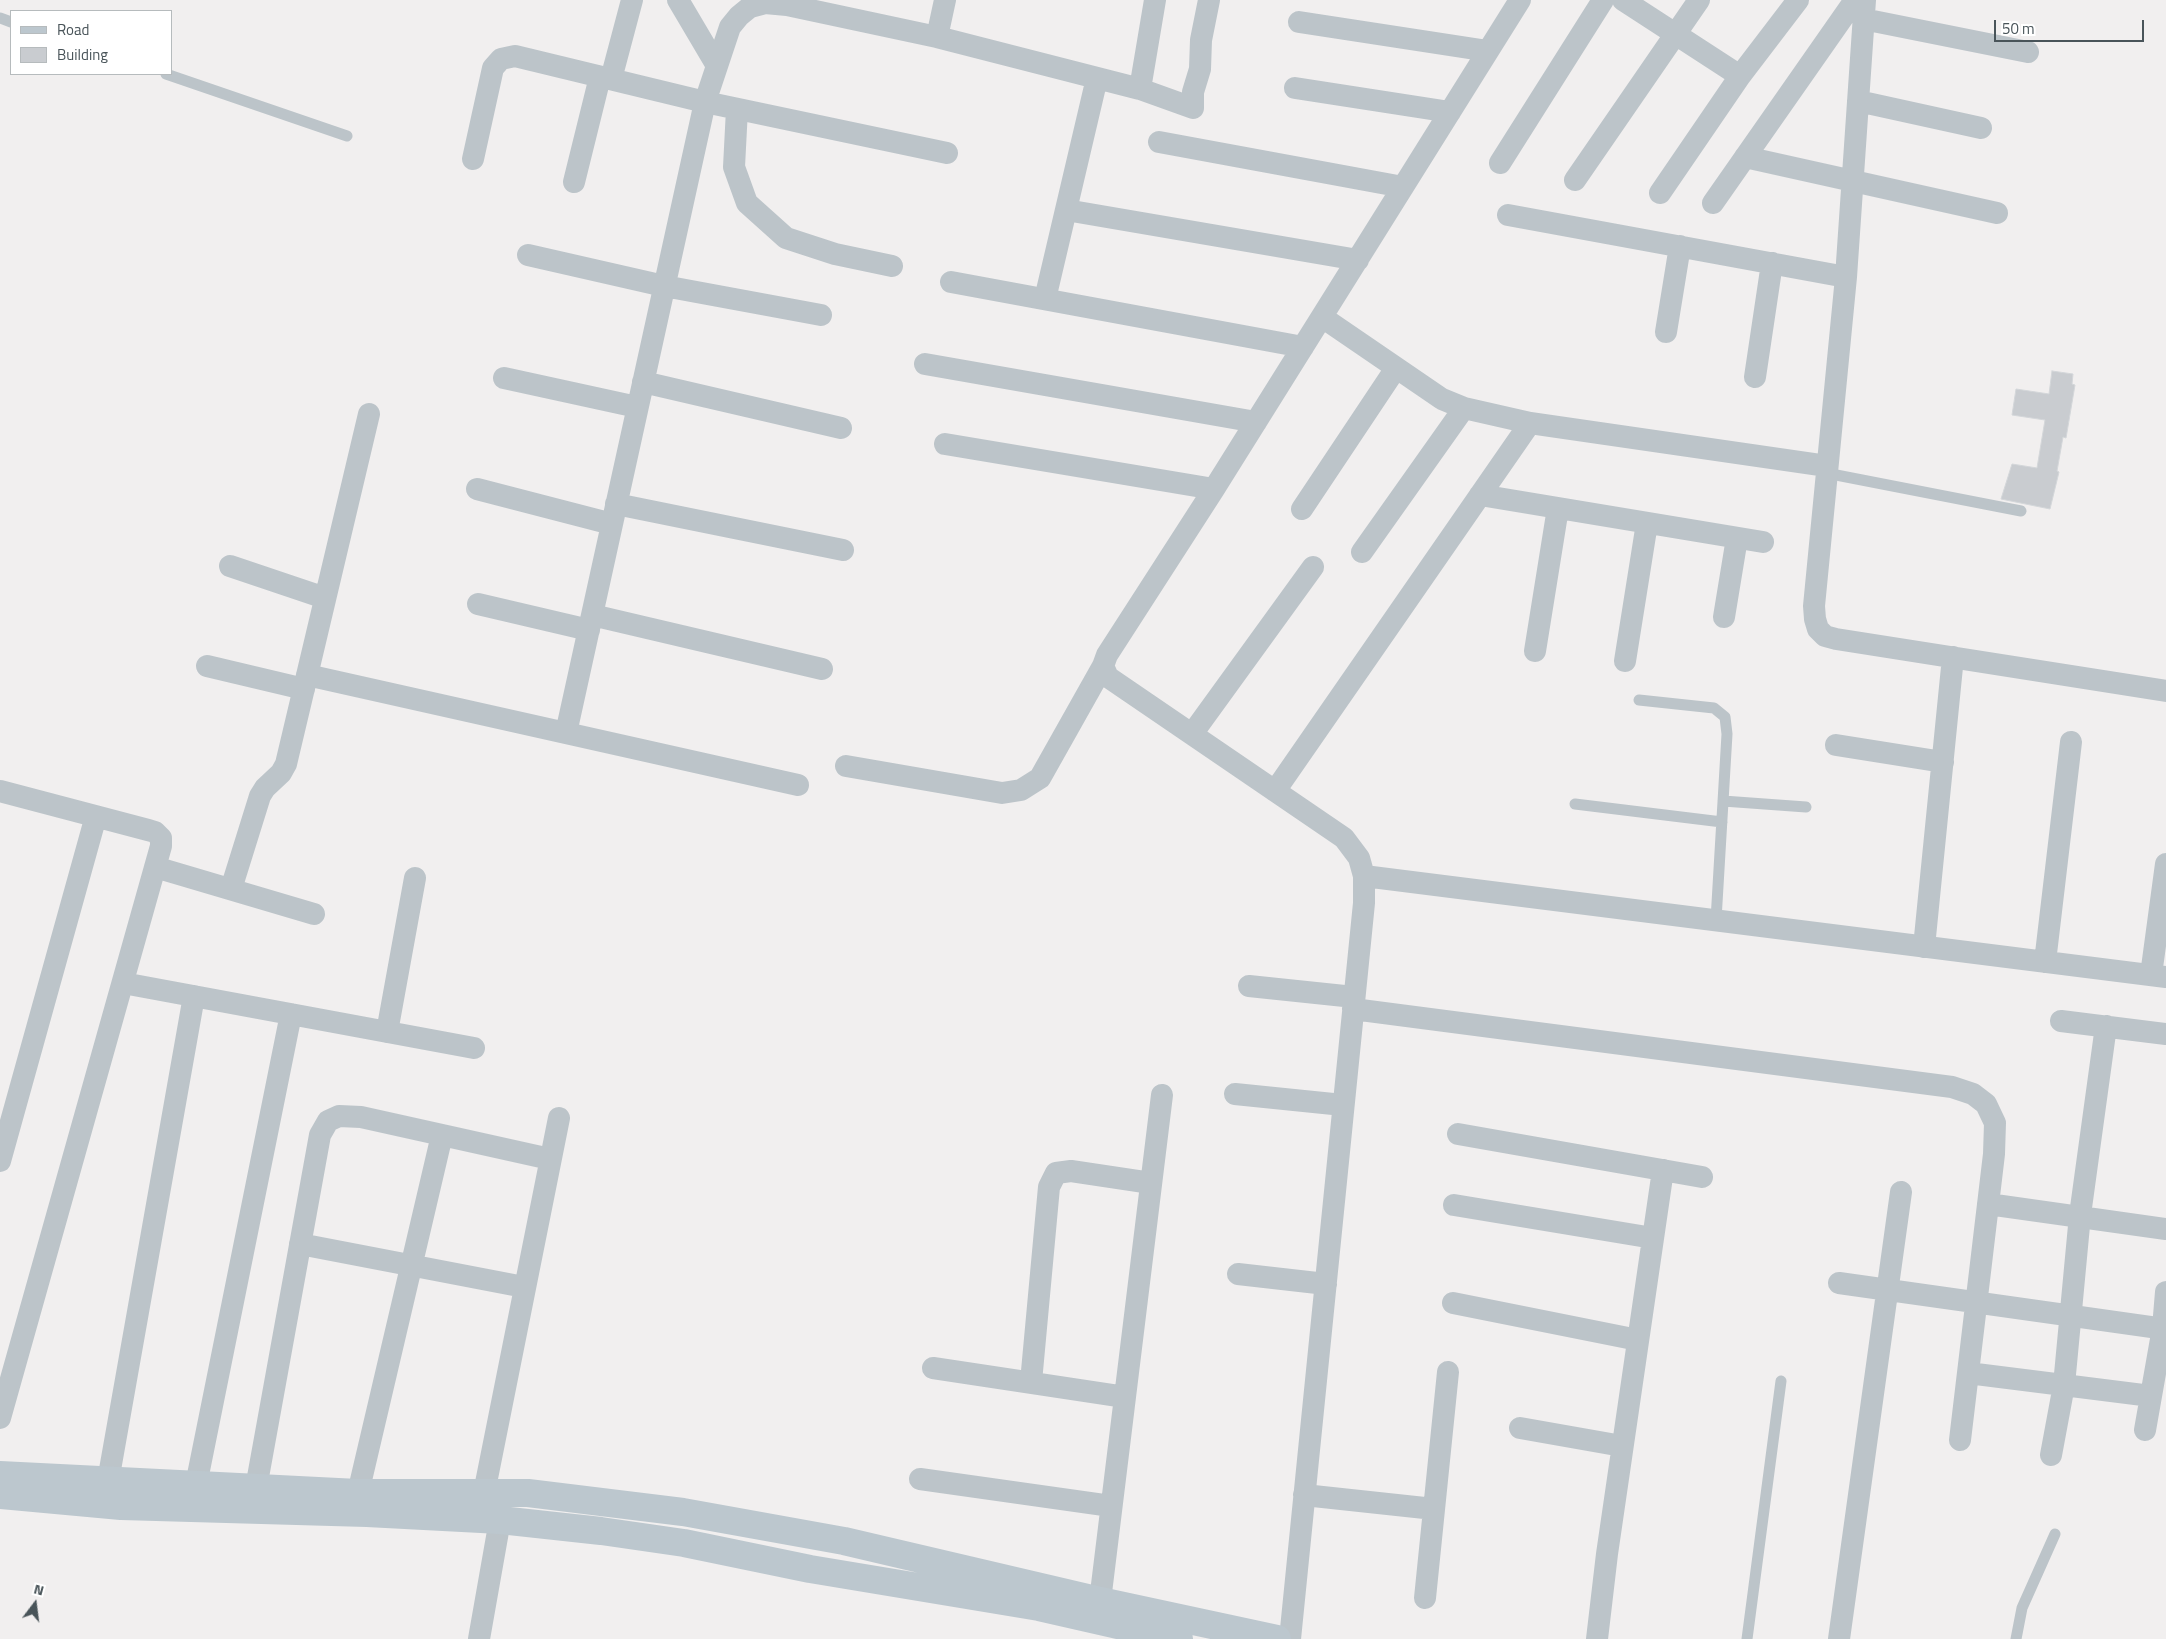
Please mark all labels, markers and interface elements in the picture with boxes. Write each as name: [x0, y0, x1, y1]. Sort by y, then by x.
legend: [10, 10, 172, 75]
scale bar: [1996, 10, 2146, 42]
text: 50 m: [2002, 17, 2035, 40]
text: Road: [57, 18, 89, 41]
text: Building: [57, 43, 108, 66]
text: N: [32, 1578, 46, 1600]
north arrow: [10, 1579, 60, 1629]

